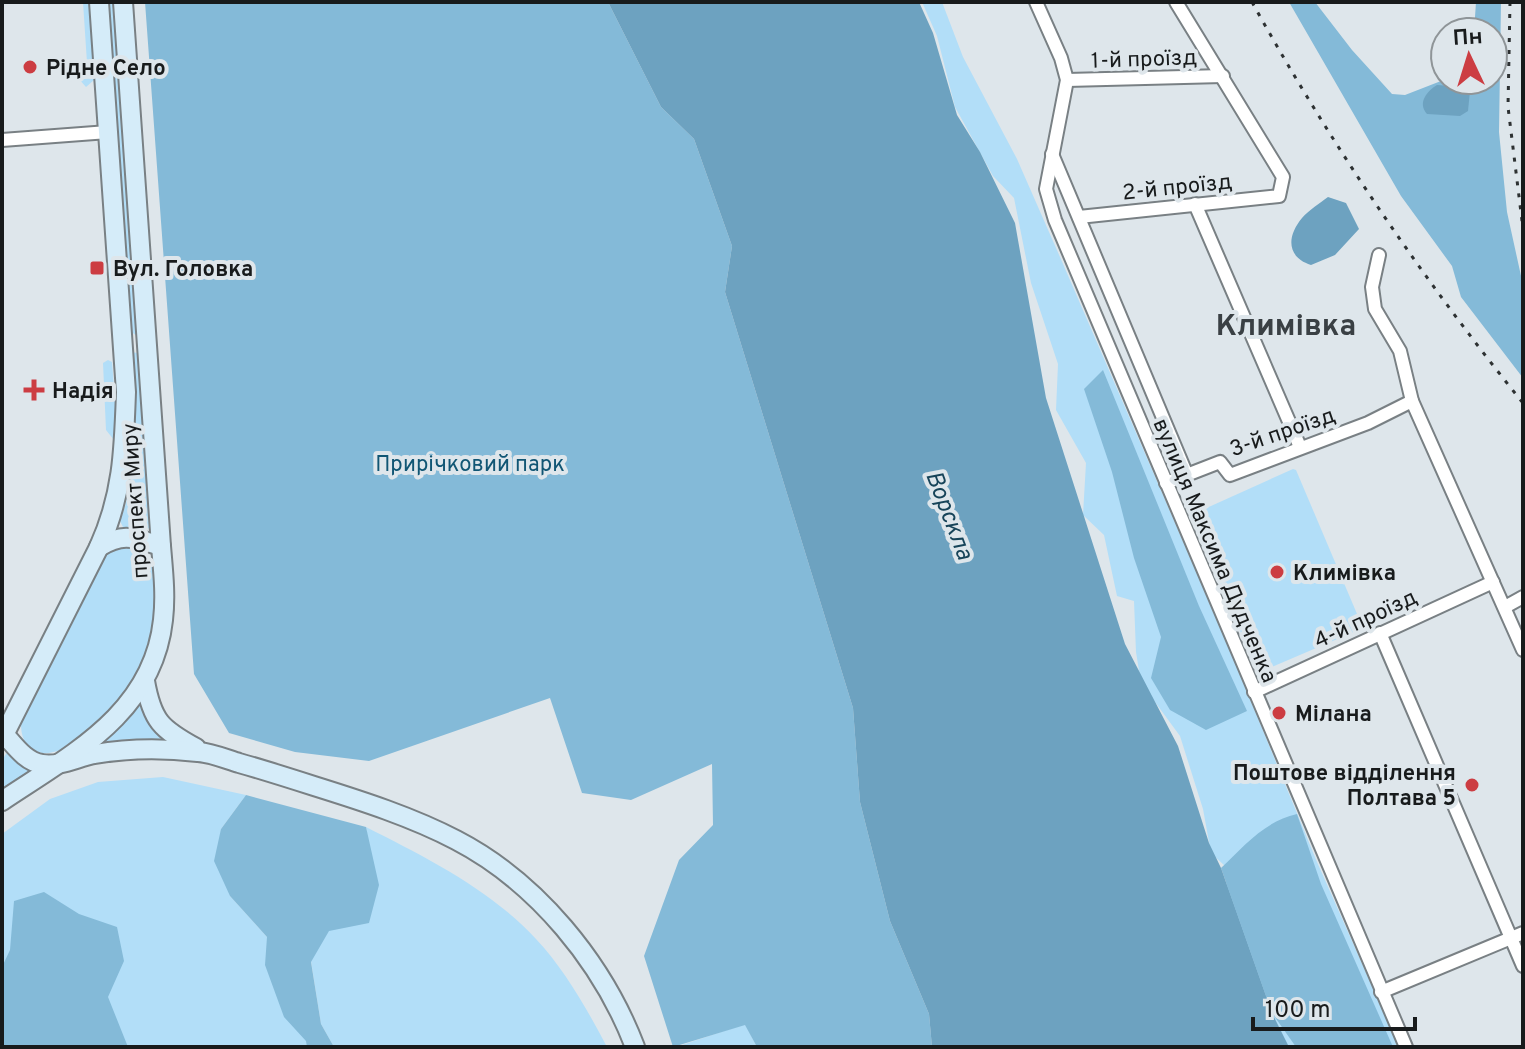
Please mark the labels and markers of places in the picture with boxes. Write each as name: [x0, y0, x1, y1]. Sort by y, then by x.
place label: Рідне Село: [46, 56, 166, 83]
marker: Рідне Село: [21, 58, 39, 76]
place label: Вул. Головка: [113, 257, 253, 284]
marker: Вул. Головка: [88, 259, 106, 277]
marker: Надія: [23, 379, 45, 401]
place label: Надія: [52, 379, 114, 406]
place label: Климівка: [1293, 561, 1396, 588]
marker: Климівка: [1268, 563, 1286, 581]
place label: Мілана: [1295, 702, 1372, 729]
marker: Мілана: [1270, 704, 1288, 722]
place label: Поштове відділення Полтава 5: [1233, 761, 1456, 813]
marker: Поштове відділення Полтава 5: [1463, 776, 1481, 794]

